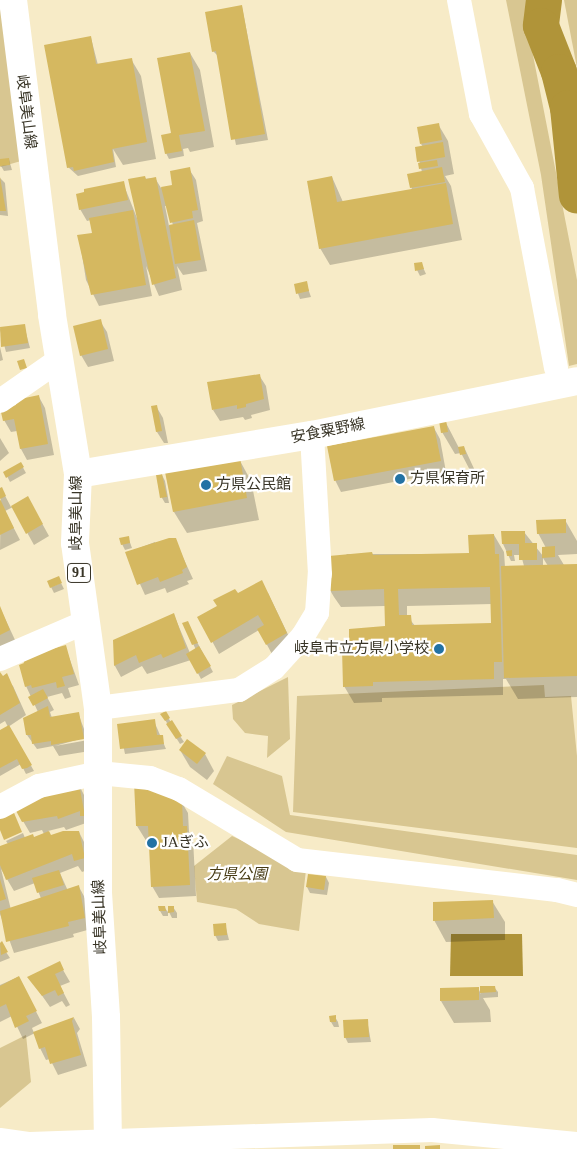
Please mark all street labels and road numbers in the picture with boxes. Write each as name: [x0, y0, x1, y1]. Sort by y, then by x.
street label: 岐阜美山線: [12, 74, 40, 150]
street label: 安食粟野線: [289, 415, 367, 447]
street label: 岐阜美山線: [68, 476, 86, 550]
road number: 91: [66, 562, 92, 584]
street label: 岐阜美山線: [90, 879, 110, 955]

